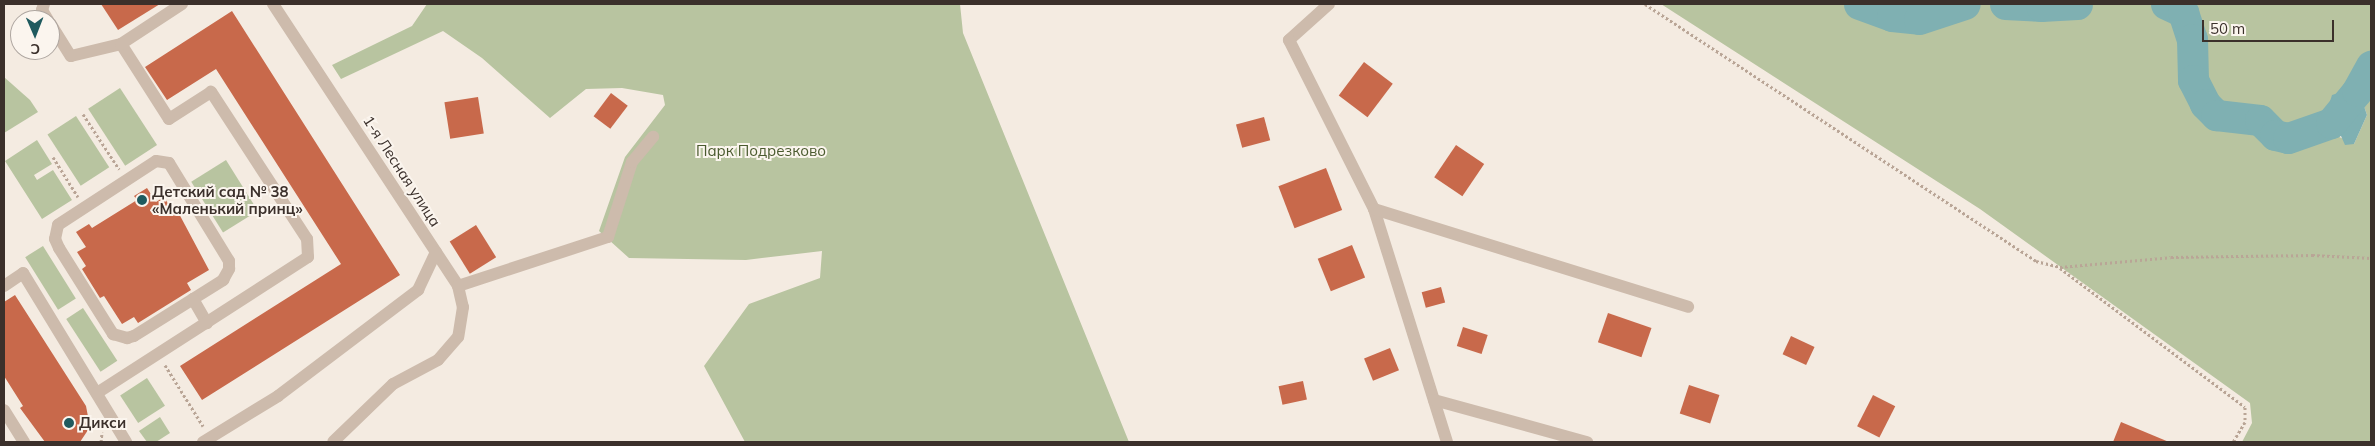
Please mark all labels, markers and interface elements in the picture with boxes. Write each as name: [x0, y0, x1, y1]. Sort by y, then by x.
north arrow: [10, 10, 60, 60]
scale bar: [2205, 10, 2338, 42]
text: 50 m: [2210, 19, 2245, 38]
text: С: [30, 40, 40, 58]
street label: 1-я Лесная улица: [359, 112, 445, 230]
park label: Парк Подрезково: [696, 142, 826, 160]
place label: Детский сад № 38 «Маленький принц»: [152, 182, 303, 217]
marker: Детский сад № 38 «Маленький принц»: [136, 194, 148, 206]
place label: Дикси: [79, 414, 126, 432]
marker: Дикси: [63, 417, 75, 429]

